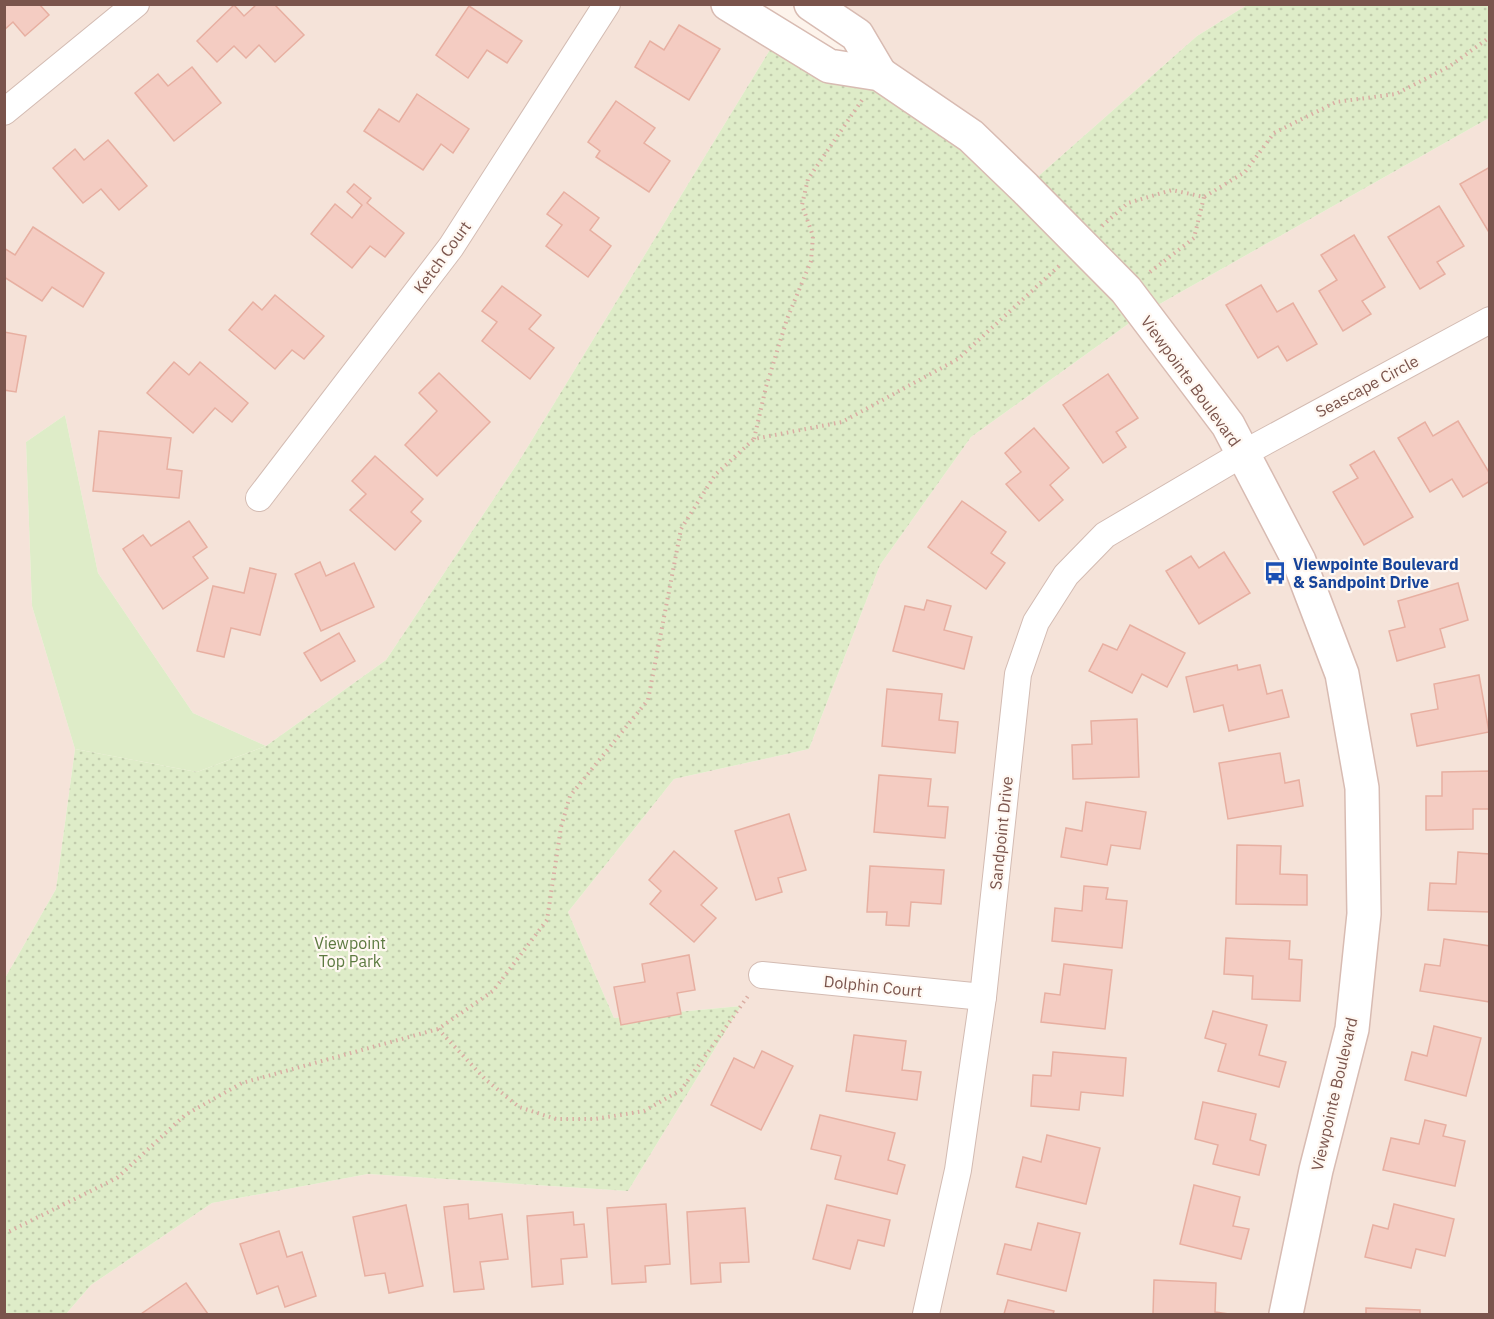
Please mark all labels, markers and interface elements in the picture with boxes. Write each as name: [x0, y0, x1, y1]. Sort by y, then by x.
street label: Ketch Court: [409, 217, 475, 297]
street label: Viewpointe Boulevard: [1137, 312, 1245, 450]
street label: Seascape Circle: [1312, 350, 1422, 422]
place label: Viewpointe Boulevard & Sandpoint Drive: [1293, 554, 1459, 592]
bus stop icon: Viewpointe Boulevard & Sandpoint Drive: [1262, 560, 1288, 586]
street label: Sandpoint Drive: [985, 775, 1017, 891]
park label: Viewpoint Top Park: [314, 933, 386, 971]
street label: Dolphin Court: [823, 971, 923, 1001]
street label: Viewpointe Boulevard: [1307, 1015, 1361, 1173]

